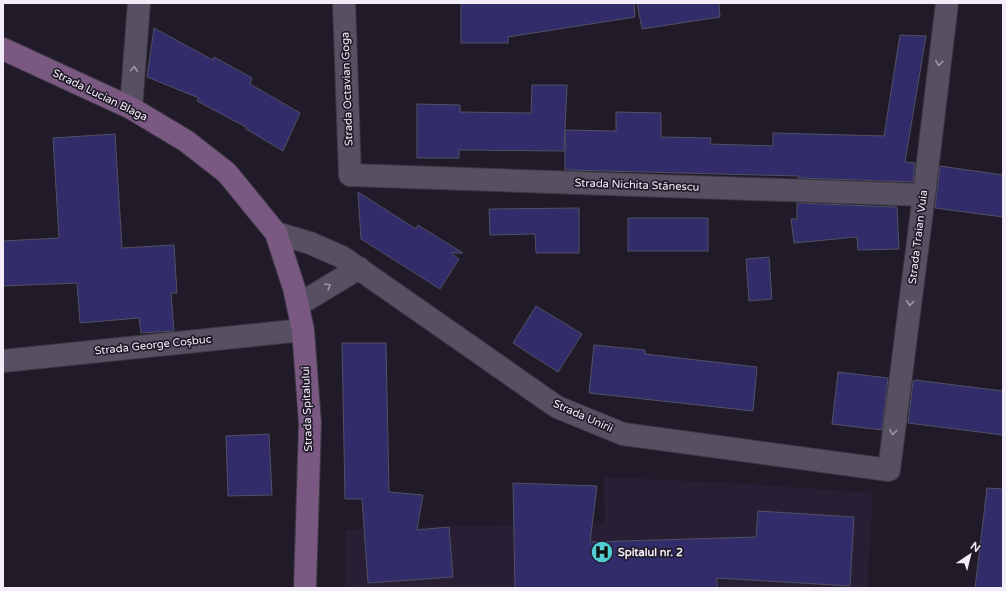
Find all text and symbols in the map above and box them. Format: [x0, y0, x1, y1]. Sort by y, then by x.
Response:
street label: Strada Octavian Goga [339, 32, 355, 146]
one-way arrow [935, 60, 944, 66]
street label: Strada Lucian Blaga [50, 66, 150, 124]
one-way arrow [129, 66, 138, 72]
street label: Strada Nichita Stănescu [574, 176, 700, 194]
street label: Strada Traian Vuia [906, 189, 930, 285]
one-way arrow [324, 283, 331, 290]
one-way arrow [906, 300, 915, 306]
street label: Strada George Coșbuc [94, 332, 212, 358]
street label: Strada Spitalului [299, 366, 315, 452]
street label: Strada Unirii [551, 397, 615, 435]
one-way arrow [889, 429, 898, 435]
north arrow [950, 535, 990, 575]
hospital icon: Spitalul nr. 2 [589, 539, 615, 565]
text: N [968, 539, 983, 555]
place label: Spitalul nr. 2 [618, 546, 683, 560]

